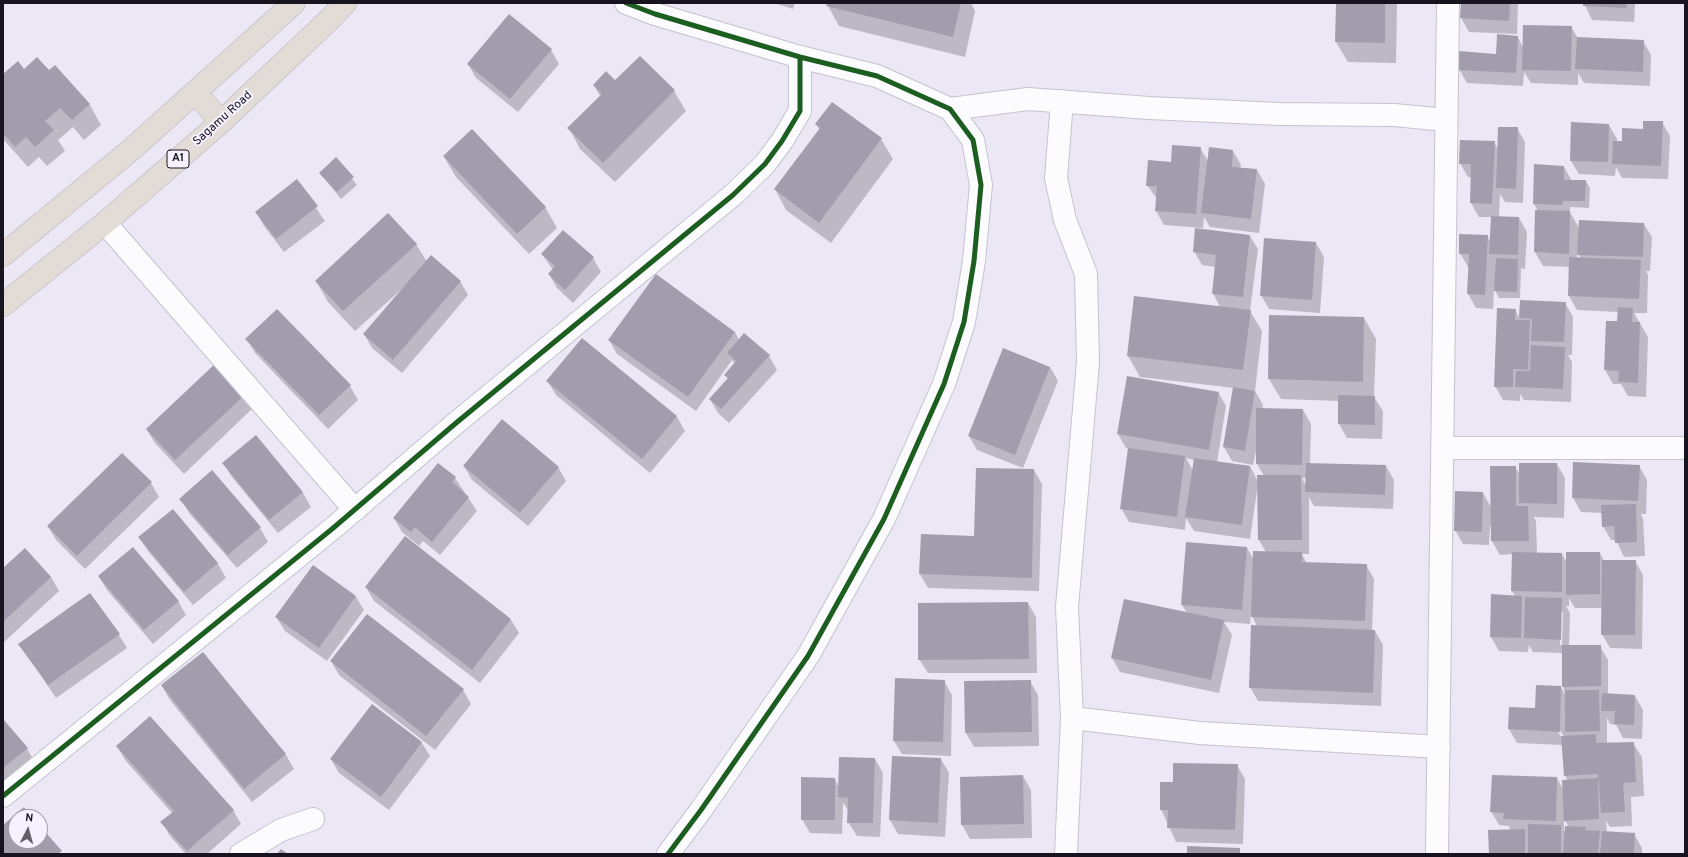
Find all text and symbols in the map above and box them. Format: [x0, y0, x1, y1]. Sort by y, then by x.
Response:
street label: Sagamu Road [190, 89, 256, 149]
road number: A1 [167, 150, 189, 168]
north arrow [8, 809, 48, 849]
text: N [24, 811, 34, 825]

